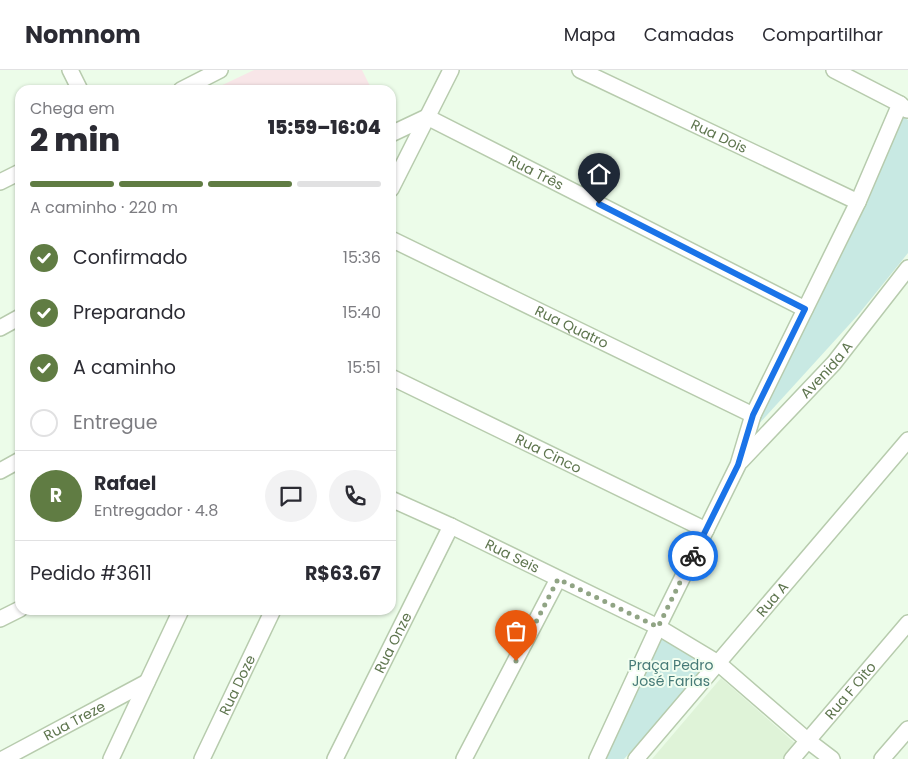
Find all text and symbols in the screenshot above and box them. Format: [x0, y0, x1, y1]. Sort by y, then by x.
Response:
text: Nomnom [25, 18, 141, 51]
text: Mapa [564, 22, 616, 47]
text: Camadas [644, 22, 734, 47]
text: Compartilhar [762, 22, 883, 47]
text: Chega em [30, 97, 115, 120]
text: 15:59–16:04 [268, 114, 381, 141]
street label: Rua Dois [688, 114, 751, 158]
text: 2 min [30, 117, 120, 162]
street label: Rua Três [505, 150, 567, 195]
pin [578, 153, 620, 204]
icon: home [585, 160, 613, 188]
text: A caminho · 220 m [30, 196, 178, 219]
icon: check [30, 244, 58, 272]
text: Confirmado [73, 244, 187, 271]
text: 15:36 [343, 246, 381, 269]
icon: check [30, 299, 58, 327]
text: Preparando [73, 299, 186, 326]
text: 15:40 [342, 301, 381, 324]
street label: Rua Quatro [532, 301, 612, 353]
street label: Avenida A [796, 337, 857, 403]
icon: check [30, 354, 58, 382]
text: A caminho [73, 354, 176, 381]
text: 15:51 [347, 356, 381, 379]
text: Entregue [73, 409, 157, 436]
street label: Rua Cinco [512, 429, 585, 478]
text: Rafael [94, 470, 156, 497]
button: chat [265, 470, 317, 522]
button: phone [329, 470, 381, 522]
text: R [50, 482, 62, 509]
text: Entregador · 4.8 [94, 499, 218, 522]
courier [668, 531, 718, 581]
street label: Rua Seis [482, 534, 543, 578]
icon: bike [679, 542, 707, 570]
text: Pedido #3611 [30, 560, 152, 587]
text: R$63.67 [305, 560, 381, 587]
street label: Rua A [752, 577, 793, 621]
street label: Rua Onze [369, 608, 417, 677]
pin [495, 610, 537, 661]
icon: bag [502, 617, 530, 645]
street label: Rua Doze [214, 651, 260, 718]
park label: Praça Pedro José Farias [629, 655, 713, 691]
street label: Rua F Oito [820, 657, 881, 724]
street label: Rua Treze [40, 696, 109, 745]

